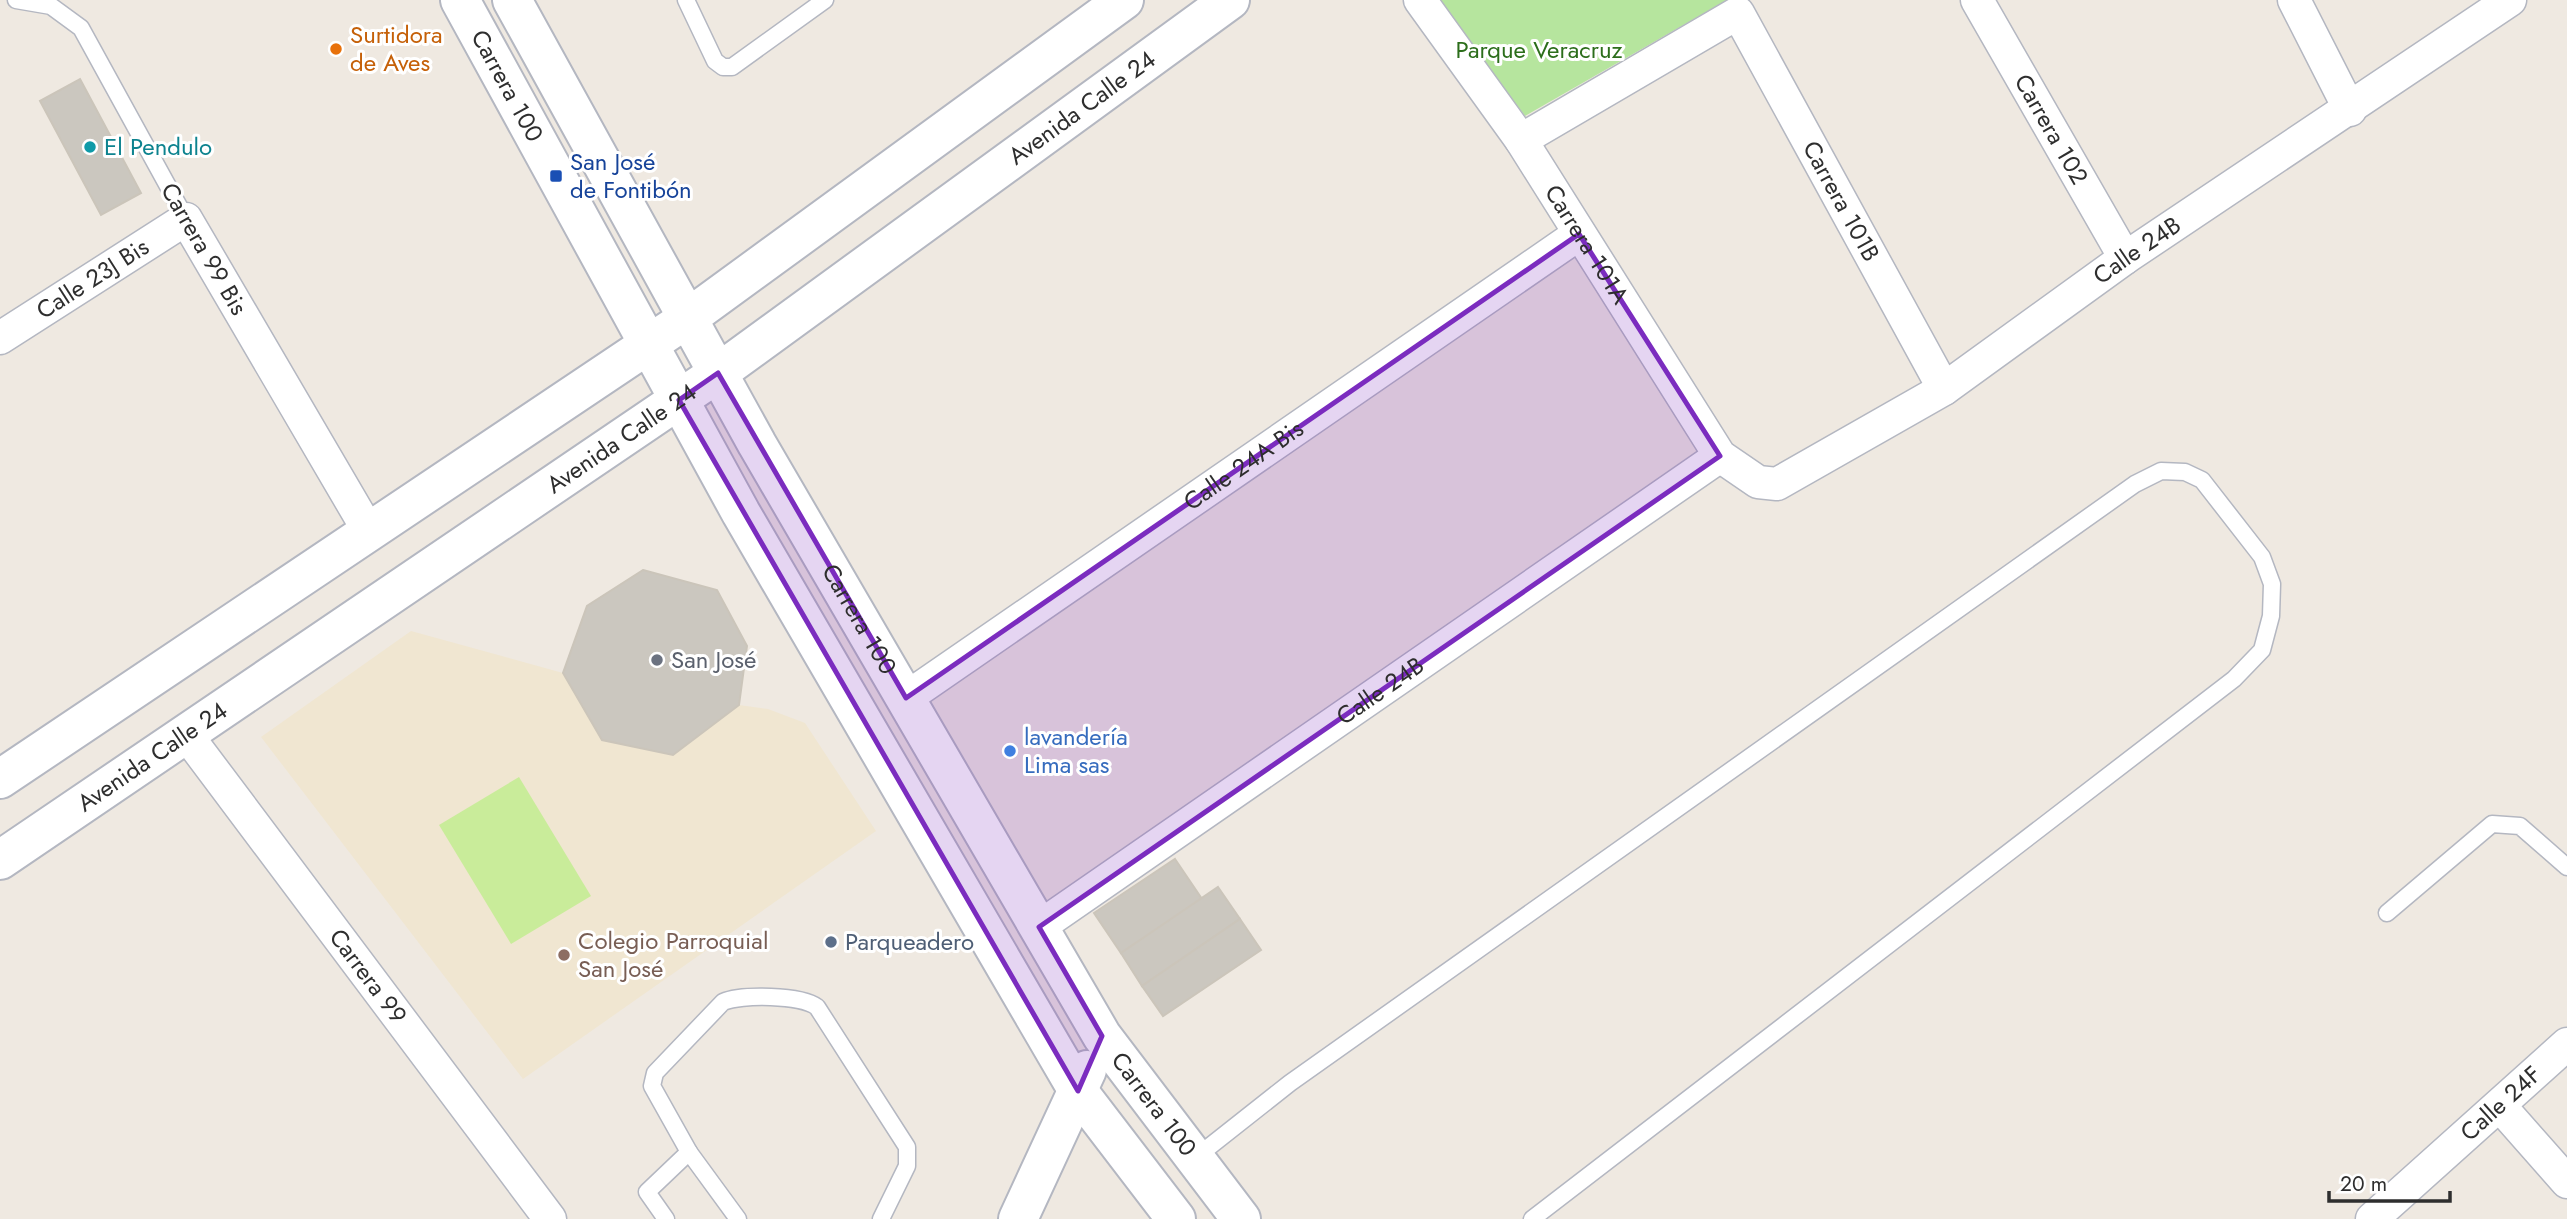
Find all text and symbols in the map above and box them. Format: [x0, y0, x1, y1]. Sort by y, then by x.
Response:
place label: Surtidora de Aves [350, 17, 443, 80]
street label: Carrera 100 [463, 23, 552, 148]
park label: Parque Veracruz [1455, 32, 1623, 67]
marker: Surtidora de Aves [328, 41, 344, 57]
street label: Avenida Calle 24 [1001, 42, 1163, 173]
street label: Carrera 102 [2006, 67, 2097, 191]
place label: El Pendulo [104, 129, 212, 164]
street label: Carrera 101B [1794, 134, 1889, 268]
marker: El Pendulo [82, 139, 98, 155]
place label: San José de Fontibón [570, 144, 692, 207]
marker: San José de Fontibón [548, 168, 564, 184]
street label: Carrera 99 Bis [152, 176, 256, 321]
street label: Carrera 101A [1536, 178, 1638, 311]
street label: Calle 24B [2086, 207, 2188, 293]
street label: Calle 23J Bis [29, 229, 156, 327]
street label: Avenida Calle 24 [539, 374, 703, 502]
street label: Calle 24A Bis [1176, 411, 1310, 519]
street label: Carrera 100 [813, 557, 906, 681]
place label: San José [671, 642, 756, 677]
street label: Calle 24B [1329, 648, 1431, 733]
marker: San José [649, 652, 665, 668]
street label: Avenida Calle 24 [70, 693, 234, 820]
place label: lavandería Lima sas [1024, 719, 1128, 782]
marker: lavandería Lima sas [1002, 743, 1018, 759]
street label: Carrera 99 [321, 921, 416, 1031]
place label: Colegio Parroquial San José [578, 923, 768, 986]
place label: Parqueadero [845, 924, 974, 959]
marker: Parqueadero [823, 934, 839, 950]
marker: Colegio Parroquial San José [556, 947, 572, 963]
street label: Carrera 100 [1103, 1044, 1205, 1164]
street label: Calle 24F [2452, 1057, 2549, 1149]
scale bar [2329, 1160, 2450, 1204]
text: 20 m [2340, 1169, 2387, 1199]

